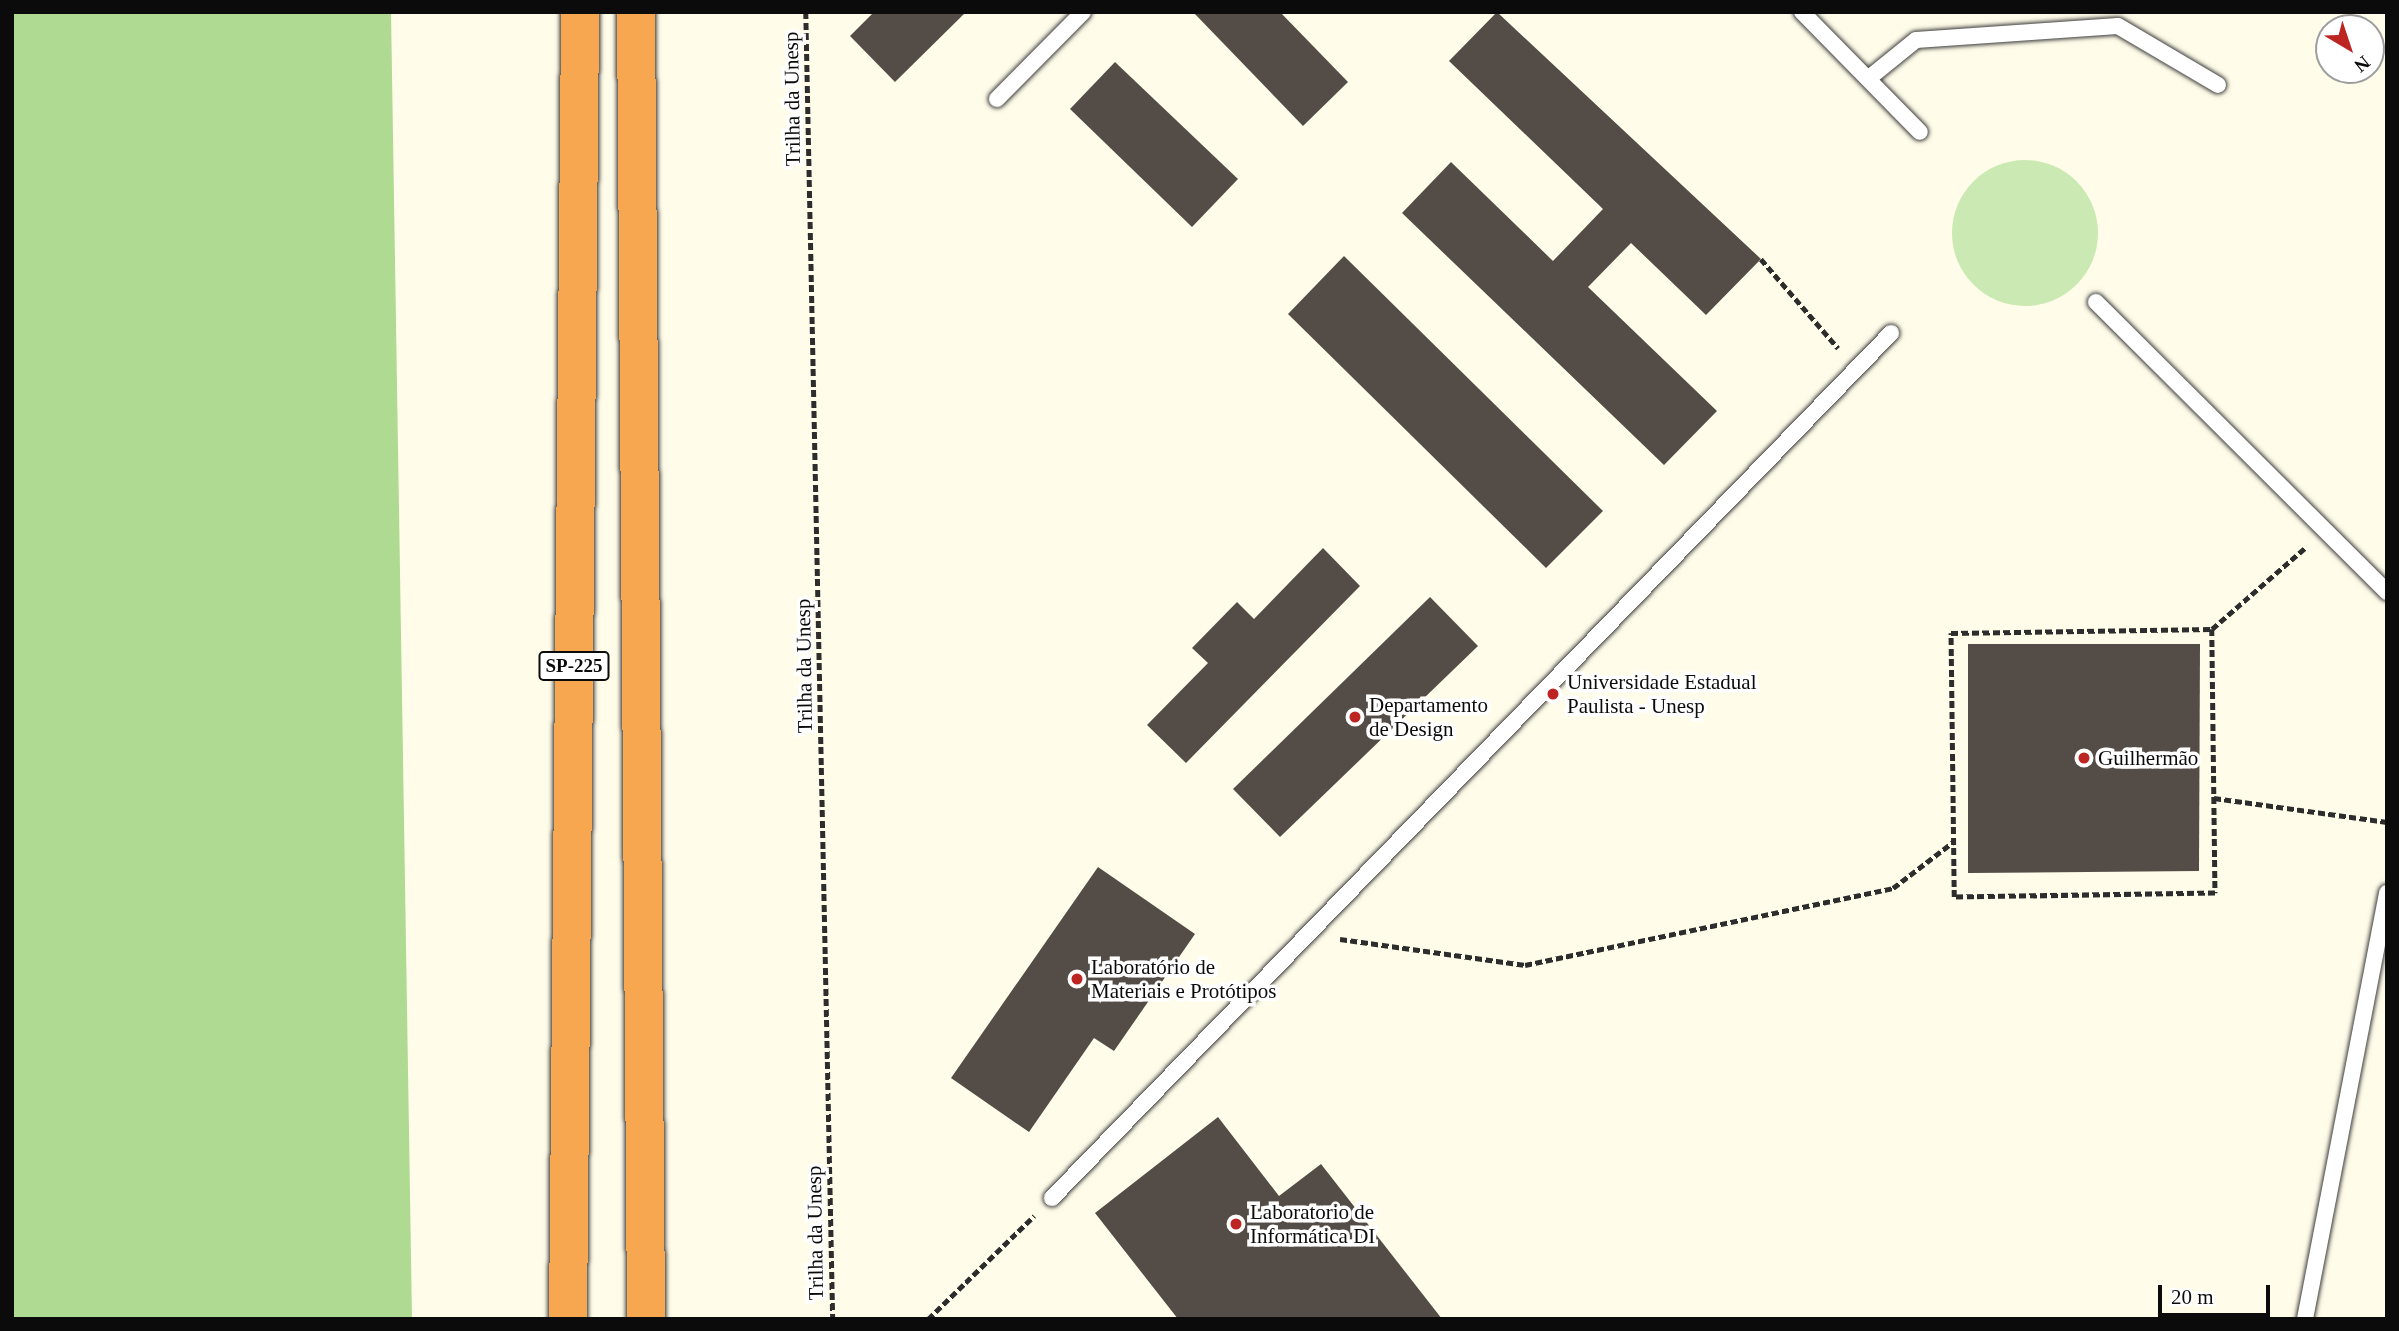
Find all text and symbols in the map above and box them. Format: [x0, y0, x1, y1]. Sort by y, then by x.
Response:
north arrow [2315, 14, 2385, 84]
street label: Trilha da Unesp [778, 32, 806, 166]
text: N [2350, 52, 2374, 77]
street label: Trilha da Unesp [790, 599, 818, 733]
road number: SP-225 [537, 650, 611, 681]
place label: Universidade Estadual Paulista - Unesp [1567, 669, 1757, 719]
marker: Universidade Estadual Paulista - Unesp [1545, 686, 1561, 702]
place label: Departamento de Design [1369, 692, 1488, 742]
marker: Departamento de Design [1347, 709, 1363, 725]
place label: Guilhermão [2098, 745, 2198, 771]
marker: Guilhermão [2076, 750, 2092, 766]
place label: Laboratório de Materiais e Protótipos [1091, 954, 1276, 1004]
marker: Laboratório de Materiais e Protótipos [1069, 971, 1085, 987]
street label: Trilha da Unesp [801, 1166, 829, 1300]
place label: Laboratorio de Informática DI [1250, 1199, 1375, 1249]
marker: Laboratorio de Informática DI [1228, 1216, 1244, 1232]
scale bar [2161, 1272, 2273, 1316]
text: 20 m [2171, 1285, 2214, 1309]

